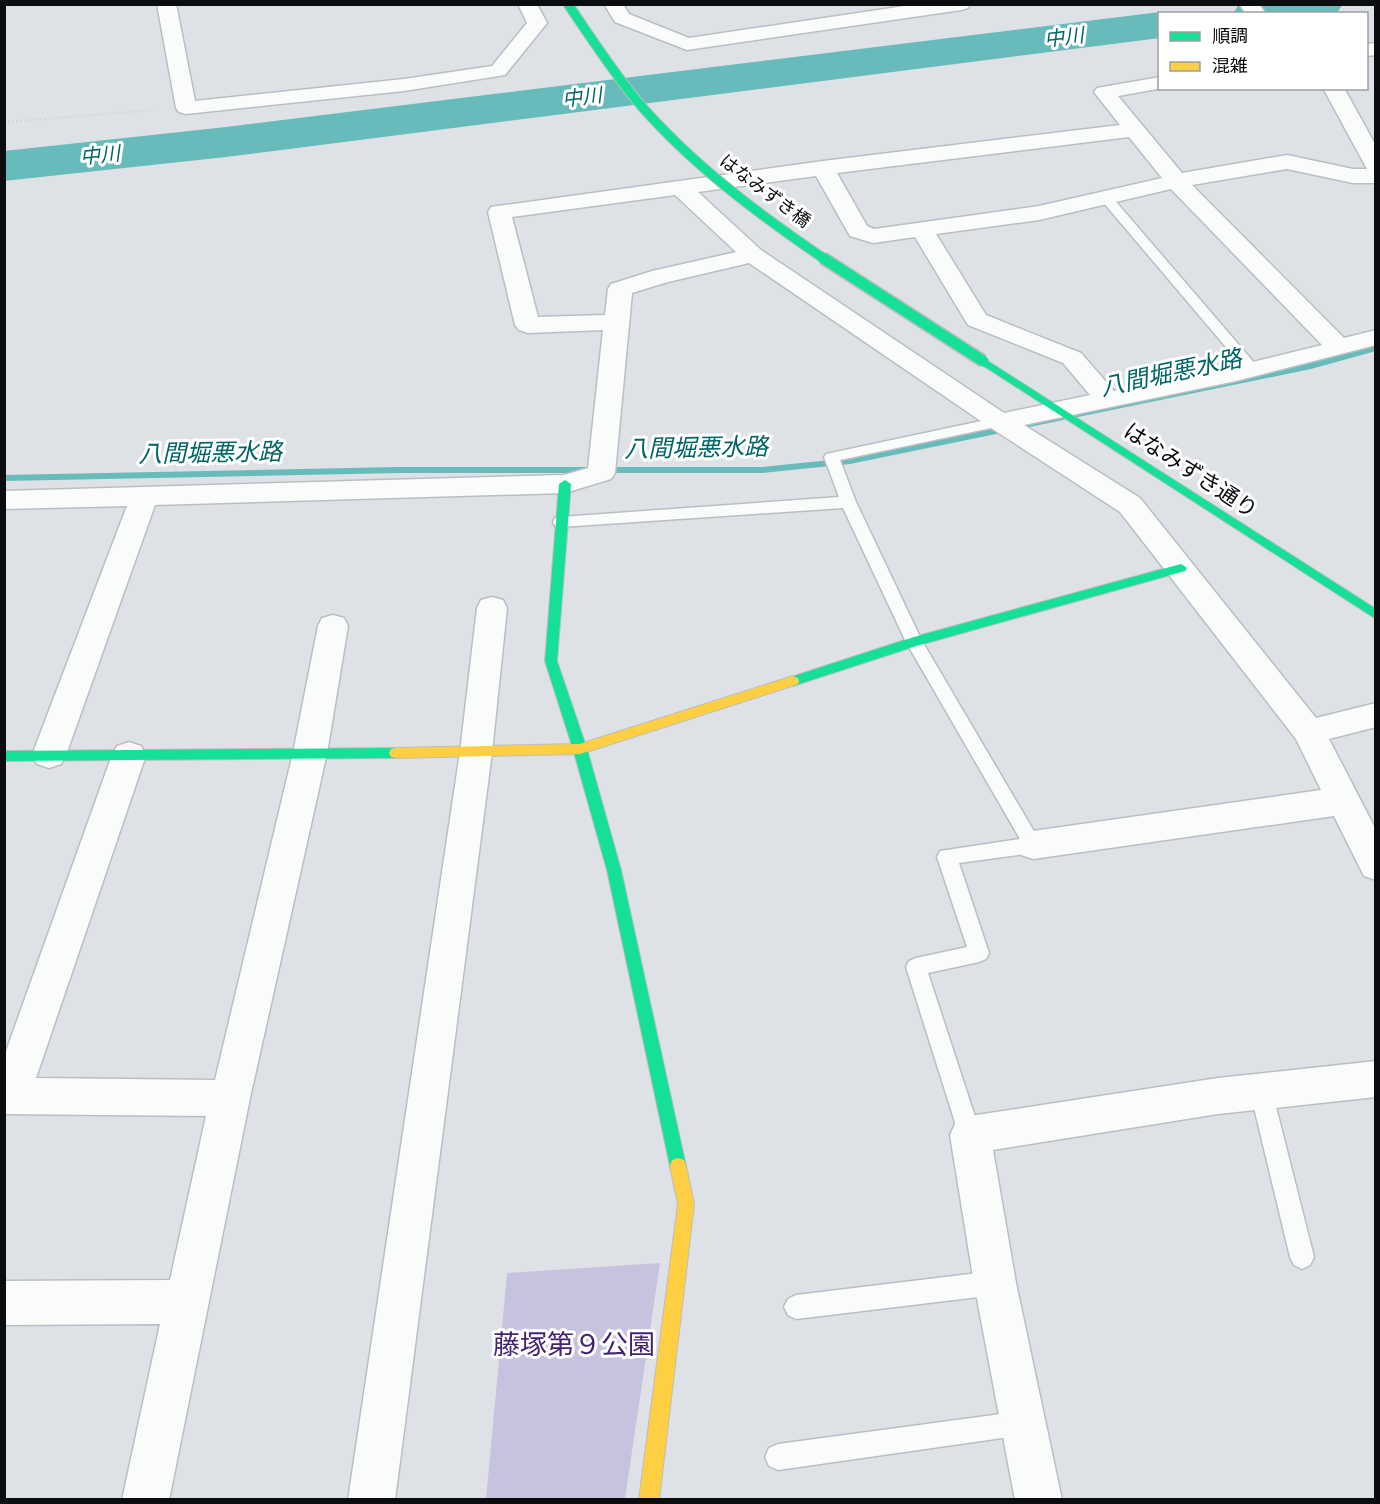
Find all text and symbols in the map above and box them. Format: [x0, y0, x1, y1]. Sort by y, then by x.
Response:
legend [1158, 12, 1368, 90]
water label: 中川 [1043, 21, 1087, 50]
text: 順調 [1212, 24, 1248, 46]
text: 混雑 [1212, 54, 1248, 76]
water label: 中川 [561, 81, 605, 110]
water label: 中川 [79, 140, 123, 168]
street label: はなみずき橋 [716, 149, 815, 231]
water label: 八間堀悪水路 [1097, 342, 1246, 401]
street label: はなみずき通り [1120, 416, 1263, 522]
water label: 八間堀悪水路 [624, 431, 770, 462]
water label: 八間堀悪水路 [138, 436, 284, 467]
park label: 藤塚第９公園 [493, 1327, 655, 1359]

